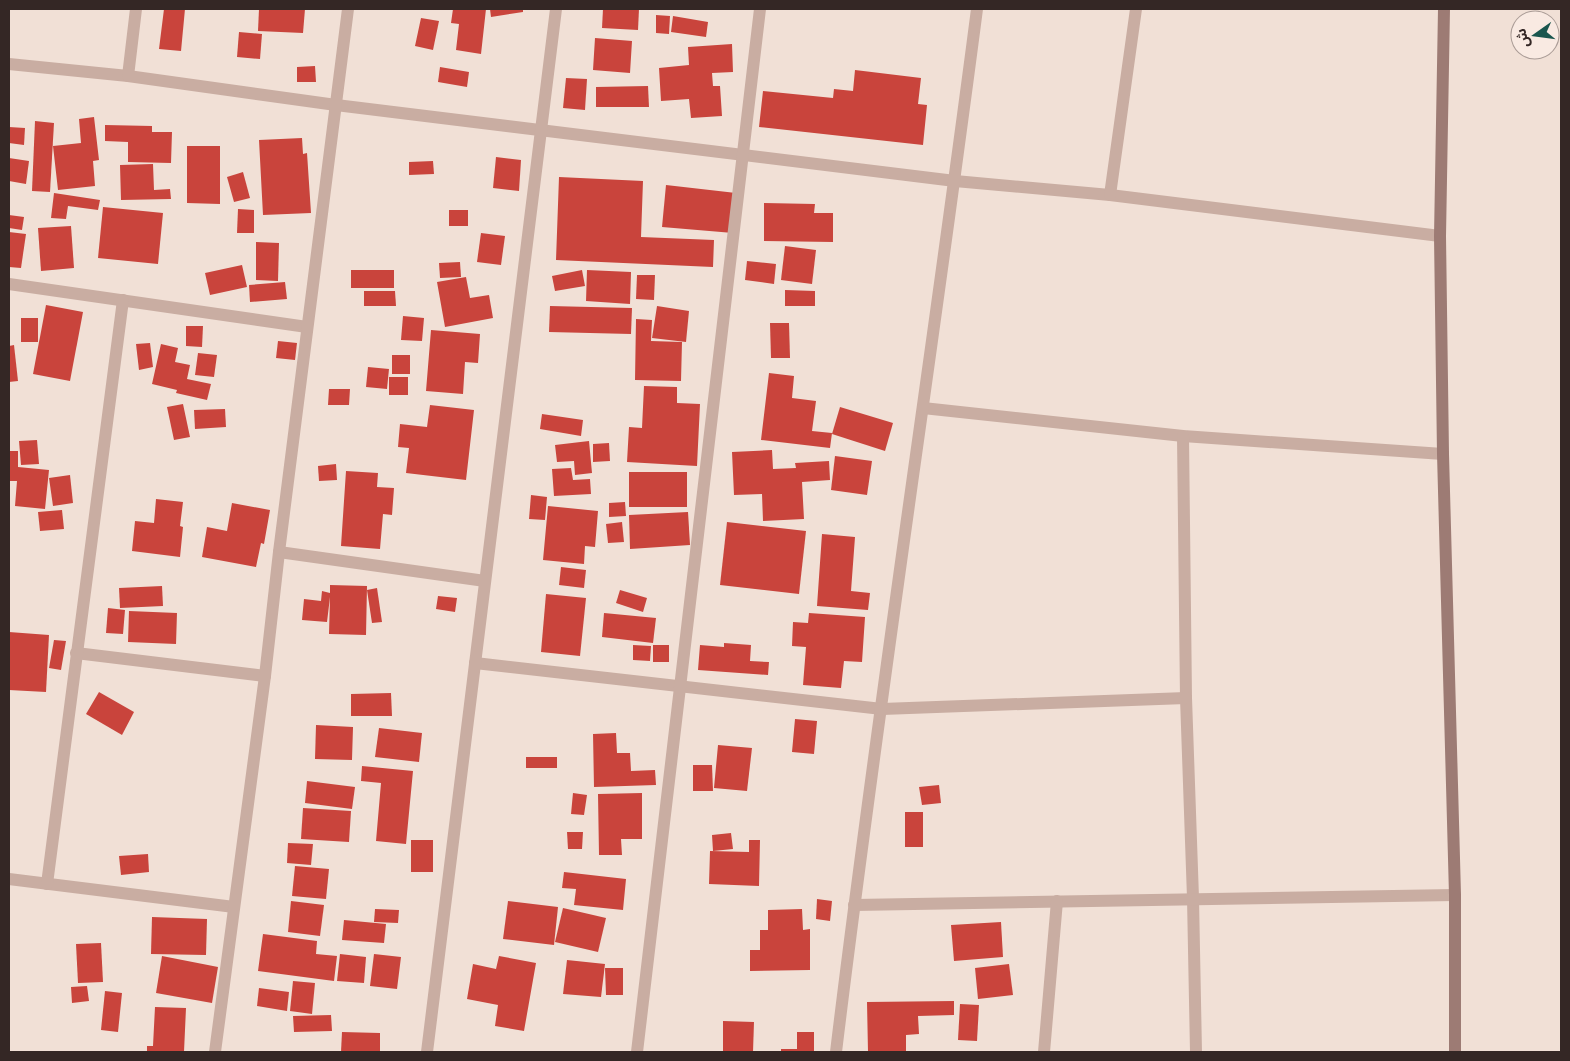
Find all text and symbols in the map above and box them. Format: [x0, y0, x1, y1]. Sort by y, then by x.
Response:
north arrow [1510, 10, 1560, 60]
text: ش [1511, 27, 1533, 50]

